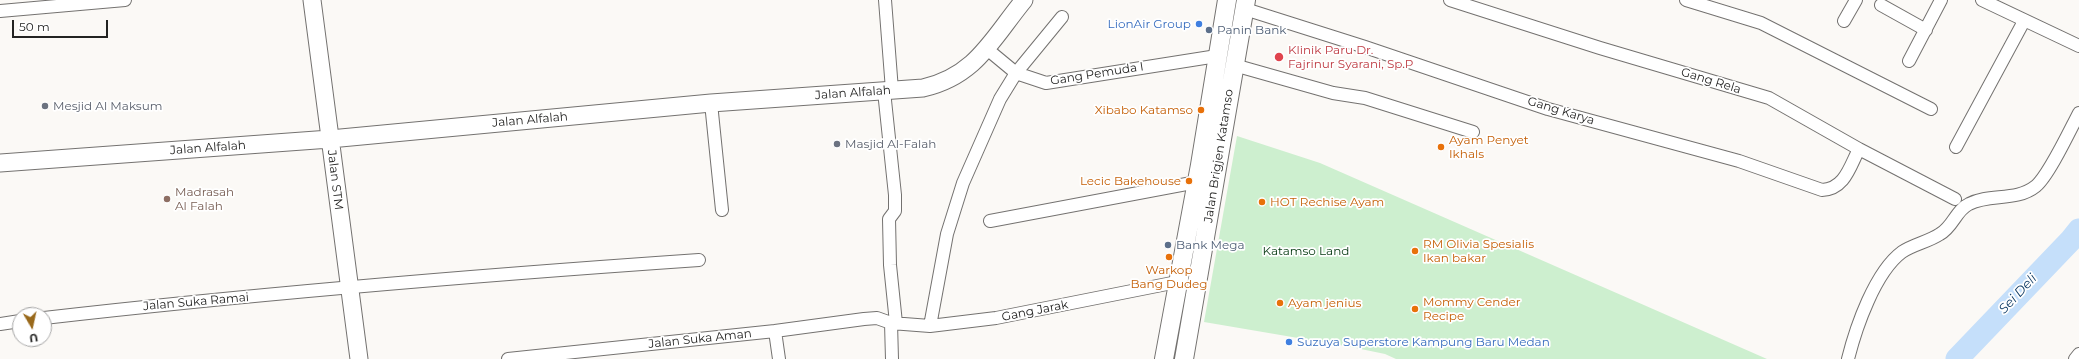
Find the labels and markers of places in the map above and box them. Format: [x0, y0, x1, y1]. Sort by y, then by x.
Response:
place label: LionAir Group [1108, 17, 1191, 31]
marker: LionAir Group [1194, 19, 1204, 29]
place label: Panin Bank [1217, 23, 1287, 37]
marker: Panin Bank [1204, 25, 1214, 35]
place label: Klinik Paru Dr. Fajrinur Syarani, Sp.P [1288, 43, 1413, 71]
marker: Klinik Paru Dr. Fajrinur Syarani, Sp.P [1273, 51, 1285, 63]
place label: Mesjid Al Maksum [53, 99, 163, 113]
marker: Mesjid Al Maksum [40, 101, 50, 111]
place label: Xibabo Katamso [1095, 103, 1193, 117]
marker: Xibabo Katamso [1196, 105, 1206, 115]
place label: Ayam Penyet Ikhals [1449, 133, 1529, 161]
place label: Masjid Al-Falah [845, 137, 936, 151]
marker: Masjid Al-Falah [832, 139, 842, 149]
marker: Ayam Penyet Ikhals [1436, 142, 1446, 152]
place label: Lecic Bakehouse [1080, 174, 1181, 188]
marker: Lecic Bakehouse [1184, 176, 1194, 186]
place label: Madrasah Al Falah [175, 185, 234, 213]
marker: Madrasah Al Falah [162, 194, 172, 204]
place label: HOT Rechise Ayam [1270, 195, 1384, 209]
marker: HOT Rechise Ayam [1257, 197, 1267, 207]
place label: RM Olivia Spesialis Ikan bakar [1423, 237, 1534, 265]
place label: Bank Mega [1176, 238, 1245, 252]
marker: Bank Mega [1163, 240, 1173, 250]
marker: RM Olivia Spesialis Ikan bakar [1410, 246, 1420, 256]
marker: Warkop Bang Dudeg [1164, 252, 1174, 262]
place label: Warkop Bang Dudeg [1130, 263, 1208, 291]
place label: Mommy Cender Recipe [1423, 295, 1521, 323]
place label: Ayam jenius [1288, 296, 1361, 310]
marker: Ayam jenius [1275, 298, 1285, 308]
marker: Mommy Cender Recipe [1410, 304, 1420, 314]
place label: Suzuya Superstore Kampung Baru Medan [1297, 335, 1550, 349]
marker: Suzuya Superstore Kampung Baru Medan [1284, 337, 1294, 347]

